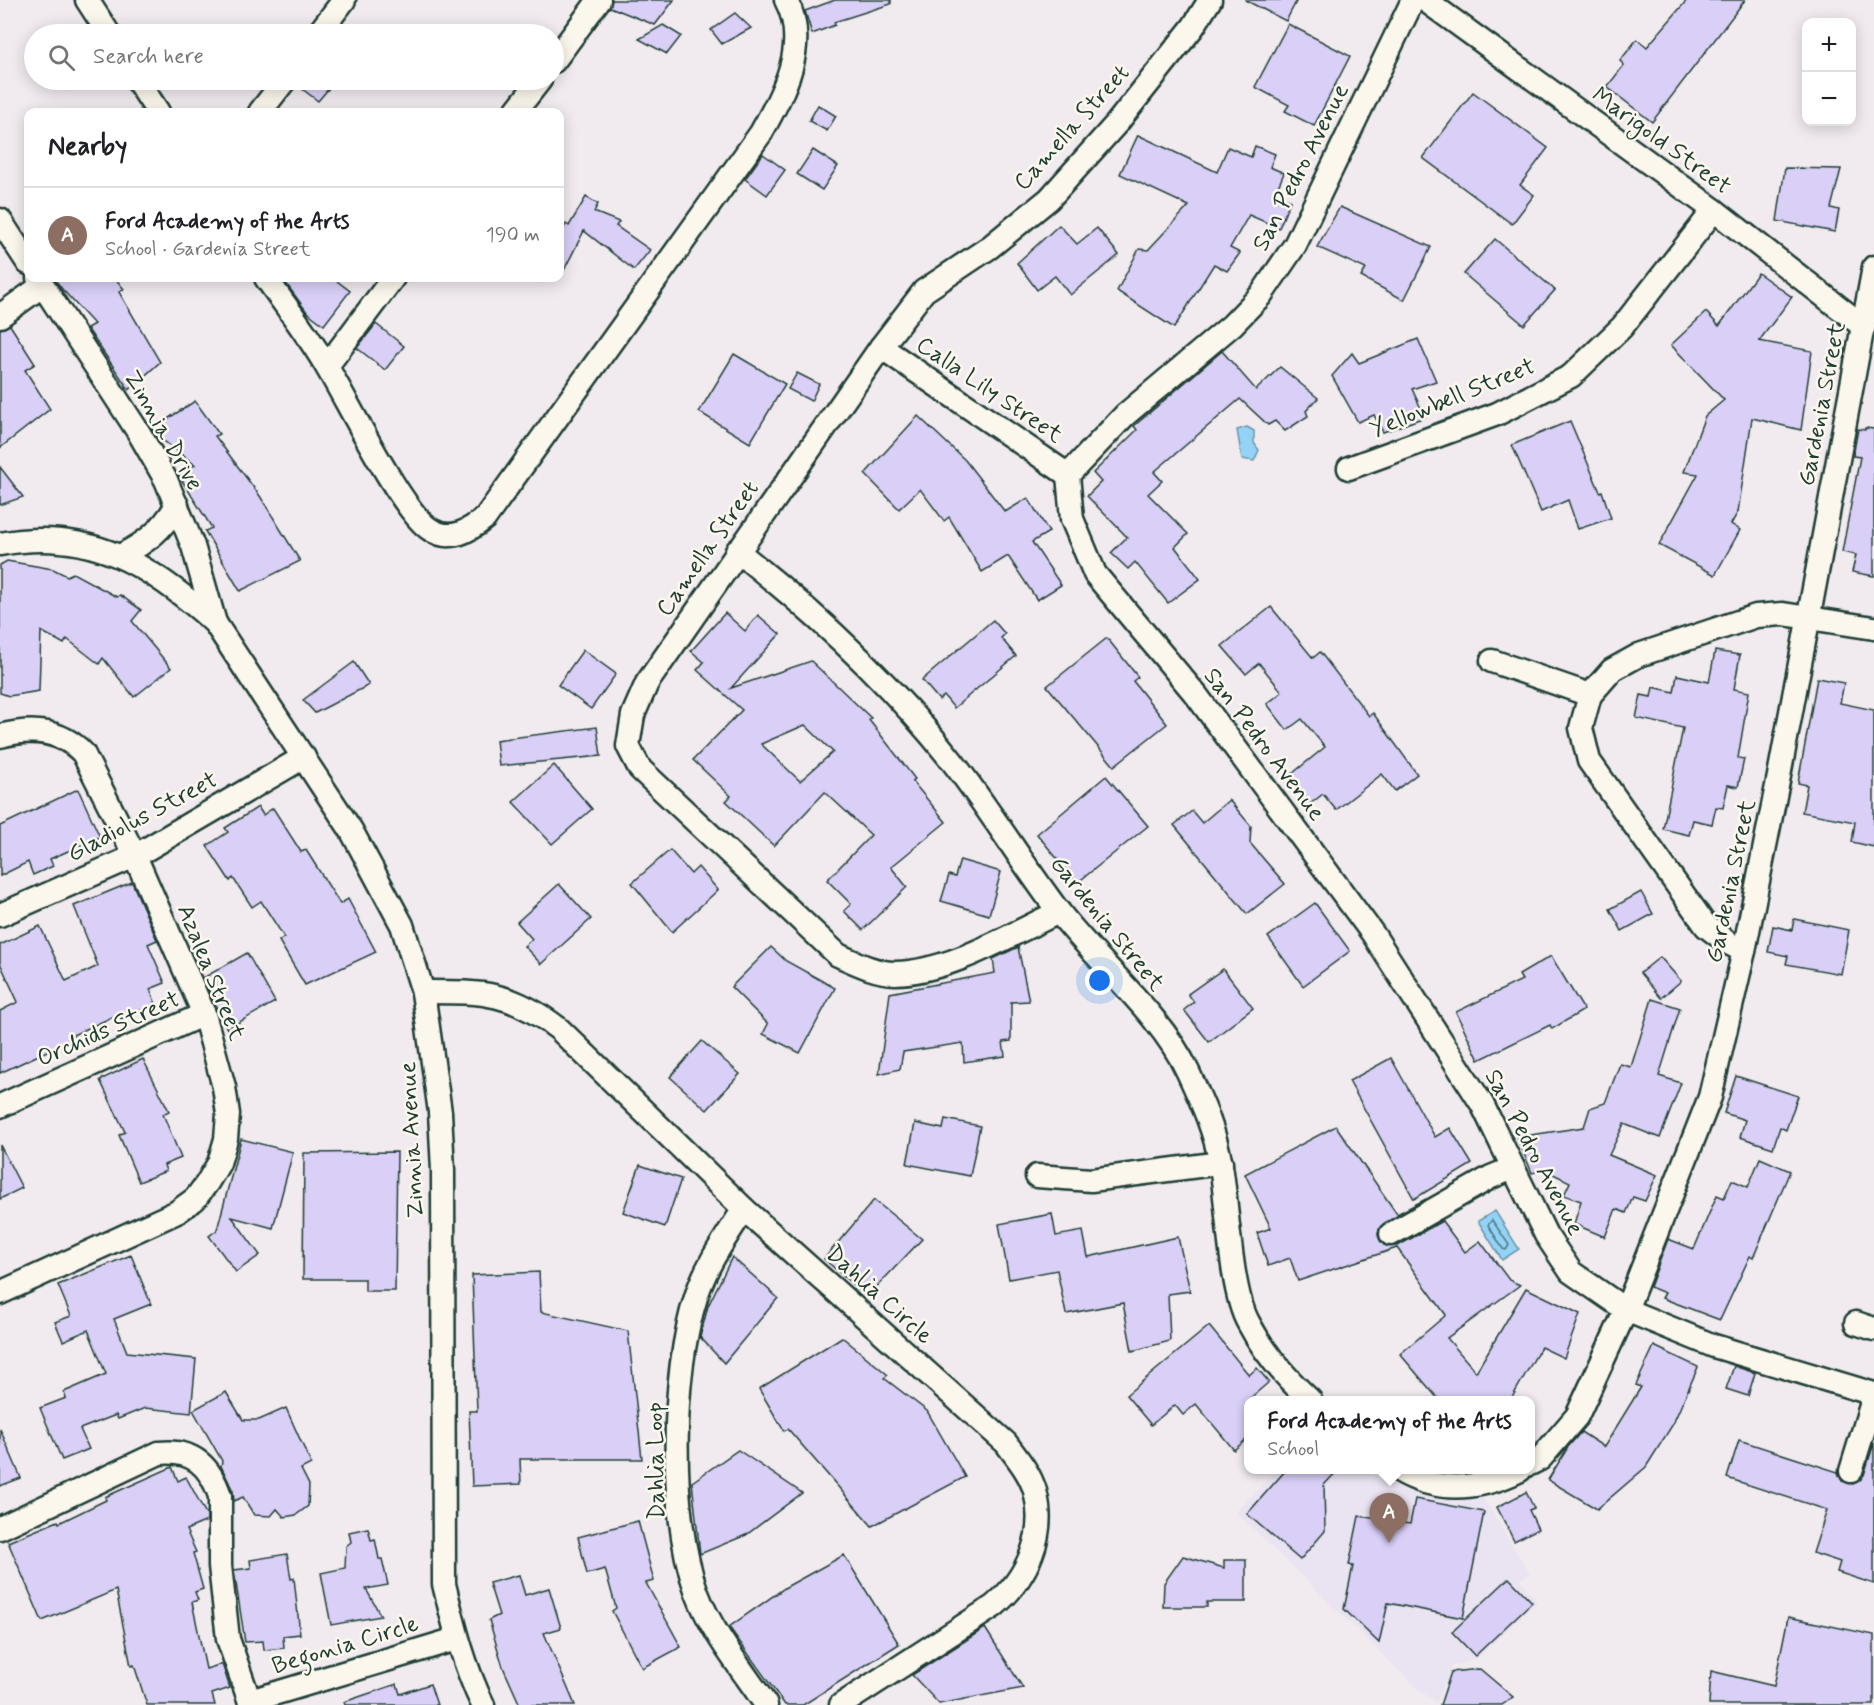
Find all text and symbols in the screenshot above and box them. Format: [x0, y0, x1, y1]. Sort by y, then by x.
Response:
map controls [1802, 18, 1856, 126]
button: + [1802, 18, 1856, 72]
search box [24, 24, 564, 90]
icon: search [45, 41, 78, 74]
text: Search here [93, 43, 204, 71]
street label: Camella Street [1007, 58, 1137, 198]
button: − [1802, 72, 1856, 126]
street label: San Pedro Avenue [1246, 79, 1357, 257]
street label: Marigold Street [1584, 80, 1737, 204]
text: Nearby [48, 130, 127, 164]
text: Ford Academy of the Arts [105, 208, 349, 236]
text: A [61, 222, 74, 249]
text: 190 m [486, 222, 540, 249]
text: School · Gardenia Street [105, 236, 311, 263]
street label: Gardenia Street [1791, 320, 1854, 489]
street label: Calla Lily Street [910, 330, 1069, 451]
street label: Yellowbell Street [1365, 351, 1540, 446]
street label: Zinnia Drive [116, 365, 210, 497]
street label: Camella Street [650, 475, 767, 623]
street label: San Pedro Avenue [1196, 662, 1332, 828]
street label: Gladiolus Street [62, 765, 223, 870]
street label: Gardenia Street [1699, 797, 1764, 966]
street label: Gardenia Street [1043, 850, 1171, 998]
street label: Azalea Street [169, 900, 252, 1045]
your location [1085, 966, 1114, 995]
street label: Orchids Street [32, 984, 185, 1075]
street label: Zinnia Avenue [393, 1061, 432, 1219]
street label: San Pedro Avenue [1477, 1064, 1591, 1241]
street label: Dahlia Circle [819, 1239, 939, 1351]
popup [1244, 1396, 1535, 1474]
street label: Dahlia Loop [640, 1402, 673, 1520]
text: Ford Academy of the Arts [1267, 1408, 1512, 1436]
text: School [1267, 1436, 1319, 1463]
pin: A [1370, 1494, 1408, 1543]
street label: Begonia Circle [268, 1608, 423, 1685]

